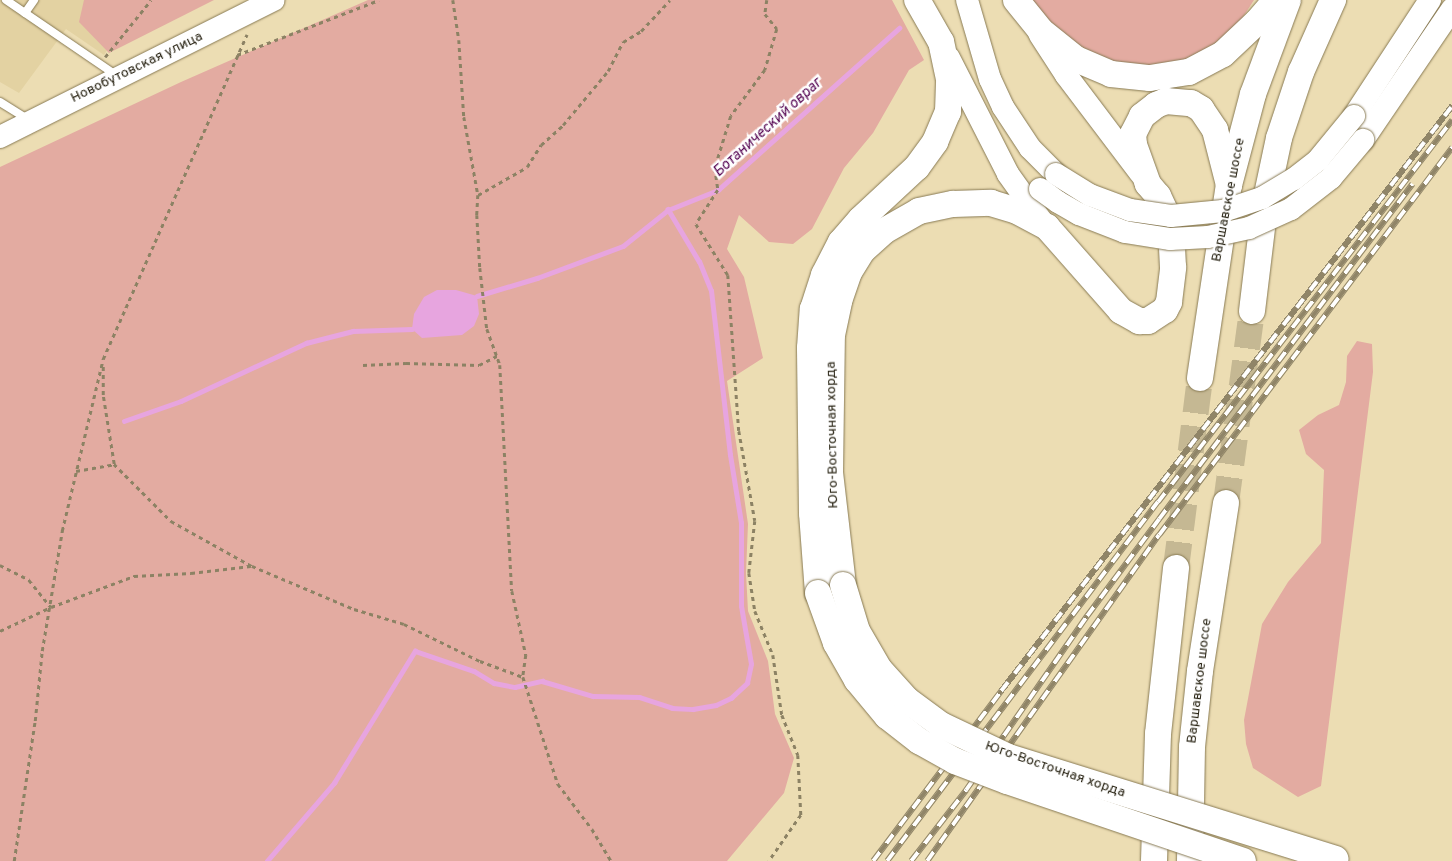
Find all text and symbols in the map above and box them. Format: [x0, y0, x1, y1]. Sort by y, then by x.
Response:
street label: Новобутовская улица [68, 29, 206, 107]
water label: Ботанический овраг [710, 75, 826, 181]
street label: Варшавское шоссе [1209, 136, 1249, 264]
street label: Юго-Восточная хорда [823, 361, 843, 509]
street label: Варшавское шоссе [1184, 617, 1216, 745]
street label: Юго-Восточная хорда [983, 738, 1127, 802]

